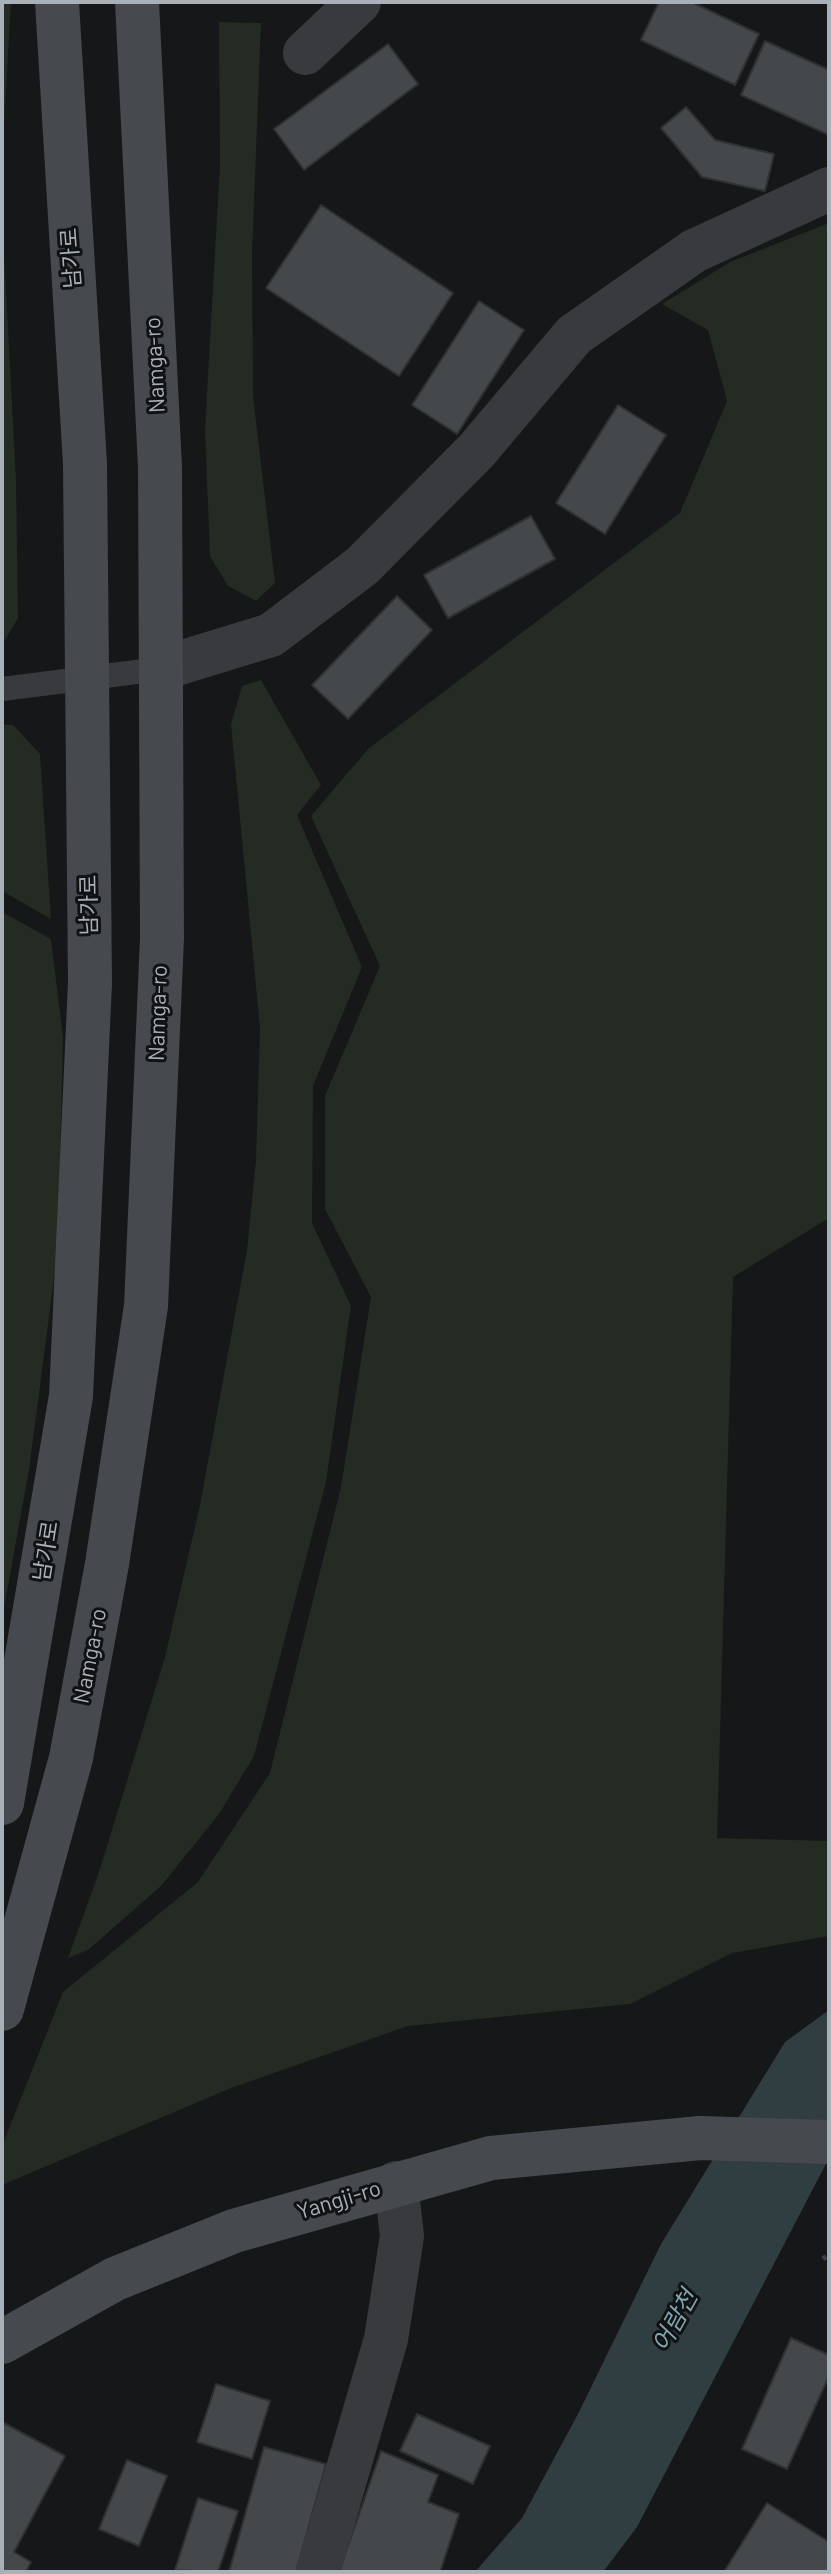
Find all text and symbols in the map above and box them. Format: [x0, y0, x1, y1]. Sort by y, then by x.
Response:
street label: 남가로 [56, 227, 86, 289]
street label: Namga-ro [139, 316, 171, 414]
street label: 남가로 [75, 874, 103, 936]
street label: Namga-ro [143, 965, 173, 1061]
street label: 남가로 [28, 1519, 64, 1583]
street label: Namga-ro [68, 1606, 112, 1706]
street label: Yangji-ro [294, 2175, 384, 2225]
water label: 어람천 [646, 2285, 704, 2357]

